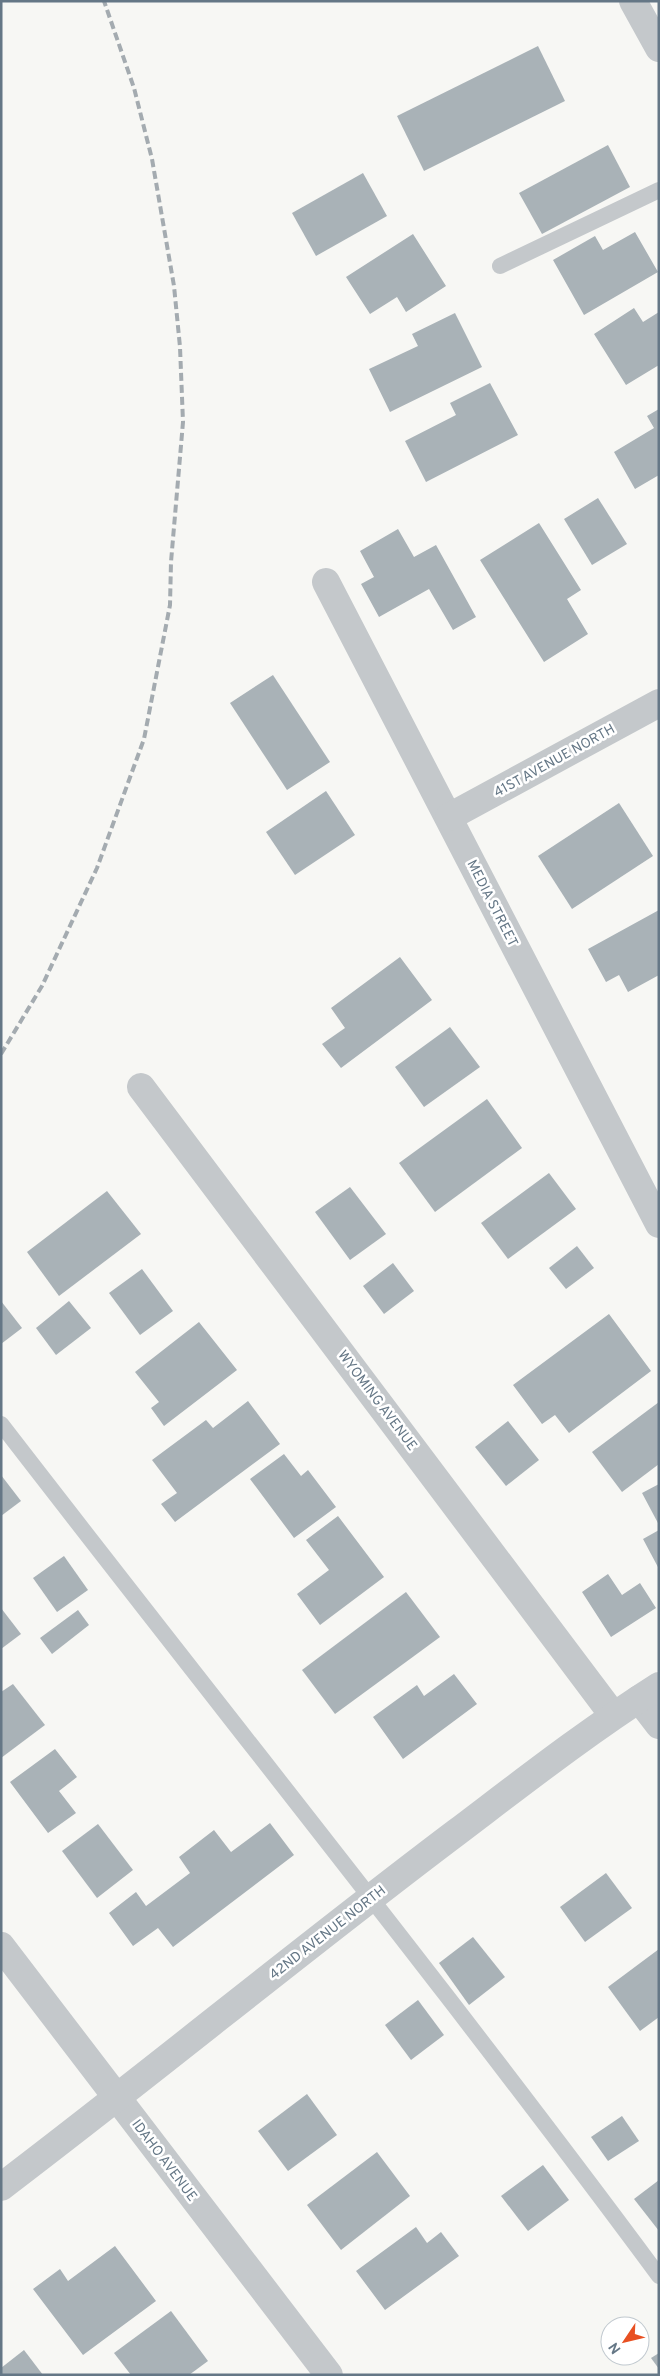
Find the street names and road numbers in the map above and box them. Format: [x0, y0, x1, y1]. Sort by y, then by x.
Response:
street label: 41ST AVENUE NORTH [491, 721, 618, 802]
street label: MEDIA STREET [462, 857, 521, 950]
street label: WYOMING AVENUE [333, 1347, 420, 1454]
street label: 42ND AVENUE NORTH [266, 1882, 389, 1984]
street label: IDAHO AVENUE [128, 2117, 200, 2205]

